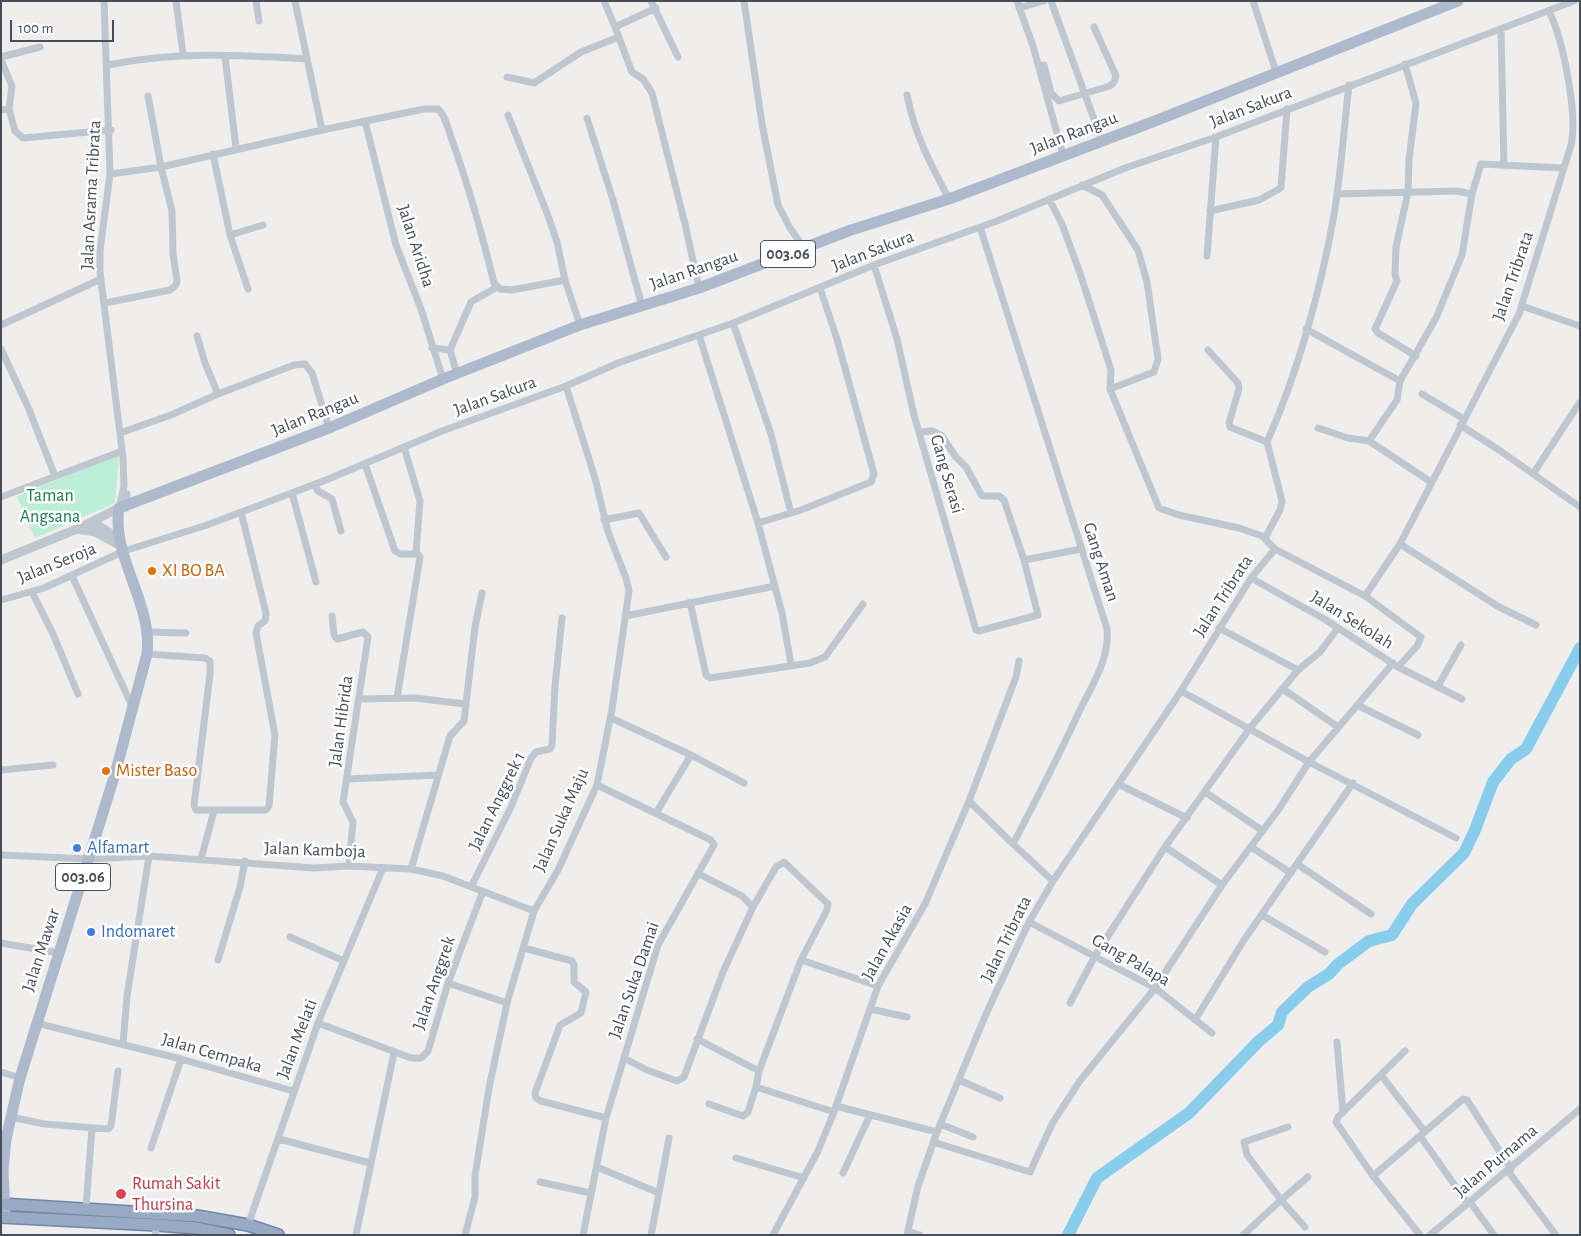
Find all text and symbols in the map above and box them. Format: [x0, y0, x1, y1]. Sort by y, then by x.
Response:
scale bar [12, 10, 116, 42]
text: 100 m [18, 21, 53, 36]
street label: Jalan Sakura [1207, 82, 1295, 132]
street label: Jalan Rangau [1027, 107, 1121, 159]
street label: Jalan Asrama Tribrata [76, 120, 106, 270]
street label: Jalan Aridha [392, 202, 440, 290]
street label: Jalan Sakura [829, 226, 917, 276]
street label: Jalan Tribrata [1488, 228, 1538, 324]
road number: 003.06 [760, 240, 816, 268]
street label: Jalan Rangau [647, 245, 741, 295]
street label: Jalan Sakura [451, 371, 539, 421]
street label: Jalan Rangau [269, 387, 361, 441]
street label: Gang Serasi [925, 432, 969, 516]
park label: Taman Angsana [20, 485, 80, 528]
street label: Gang Aman [1078, 520, 1124, 604]
street label: Jalan Seroja [15, 538, 99, 588]
street label: Jalan Tribrata [1189, 551, 1257, 641]
place label: XI BO BA [162, 560, 225, 582]
marker: XI BO BA [146, 565, 158, 577]
street label: Jalan Sekolah [1307, 586, 1397, 654]
street label: Jalan Hibrida [324, 674, 358, 768]
street label: Jalan Anggrek 1 [464, 748, 530, 854]
place label: Mister Baso [116, 760, 197, 782]
marker: Mister Baso [100, 765, 112, 777]
street label: Jalan Suka Maju [528, 765, 594, 875]
place label: Alfamart [87, 837, 149, 859]
street label: Jalan Kamboja [264, 837, 366, 863]
marker: Alfamart [71, 842, 83, 854]
road number: 003.06 [56, 864, 110, 890]
street label: Jalan Tribrata [976, 892, 1036, 986]
street label: Jalan Akasia [857, 900, 917, 984]
street label: Jalan Mawar [17, 906, 65, 994]
street label: Jalan Suka Damai [604, 919, 664, 1041]
place label: Indomaret [101, 921, 175, 943]
marker: Indomaret [85, 926, 97, 938]
street label: Gang Palapa [1088, 929, 1174, 991]
street label: Jalan Anggrek [408, 933, 460, 1033]
street label: Jalan Melati [272, 996, 322, 1082]
street label: Jalan Cempaka [159, 1028, 265, 1078]
street label: Jalan Purnama [1450, 1120, 1542, 1202]
place label: Rumah Sakit Thursina [132, 1173, 220, 1216]
marker: Rumah Sakit Thursina [114, 1187, 128, 1201]

